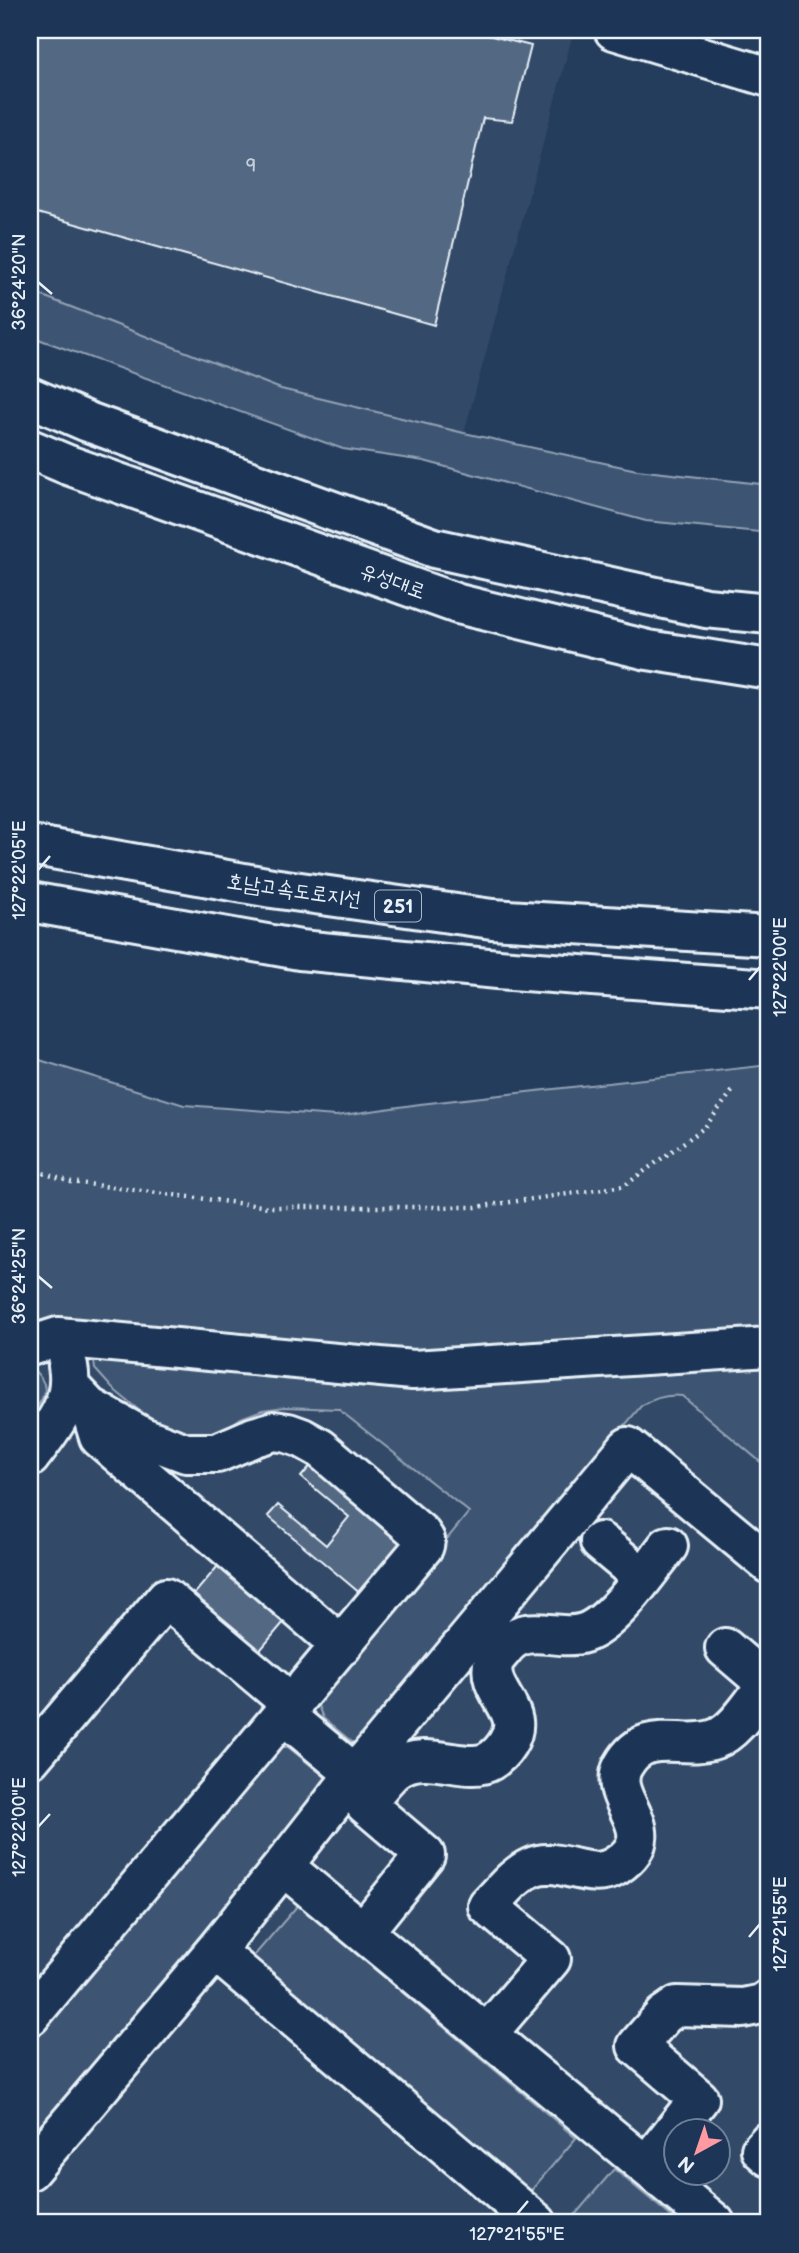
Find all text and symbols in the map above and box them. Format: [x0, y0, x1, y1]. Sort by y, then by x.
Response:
house number: 9 [246, 156, 256, 177]
text: 36°24'20"N [9, 234, 30, 330]
street label: 유성대로 [357, 558, 429, 605]
text: 127°22'05"E [9, 820, 30, 920]
street label: 호남고속도로지선 [225, 869, 363, 912]
road number: 251 [375, 890, 421, 922]
text: 127°22'00"E [770, 917, 791, 1017]
text: 36°24'25"N [9, 1228, 30, 1324]
text: 127°22'00"E [9, 1777, 30, 1877]
text: 127°21'55"E [770, 1876, 791, 1972]
north arrow [662, 2116, 732, 2186]
text: N [674, 2150, 700, 2177]
text: 127°21'55"E [469, 2224, 565, 2245]

